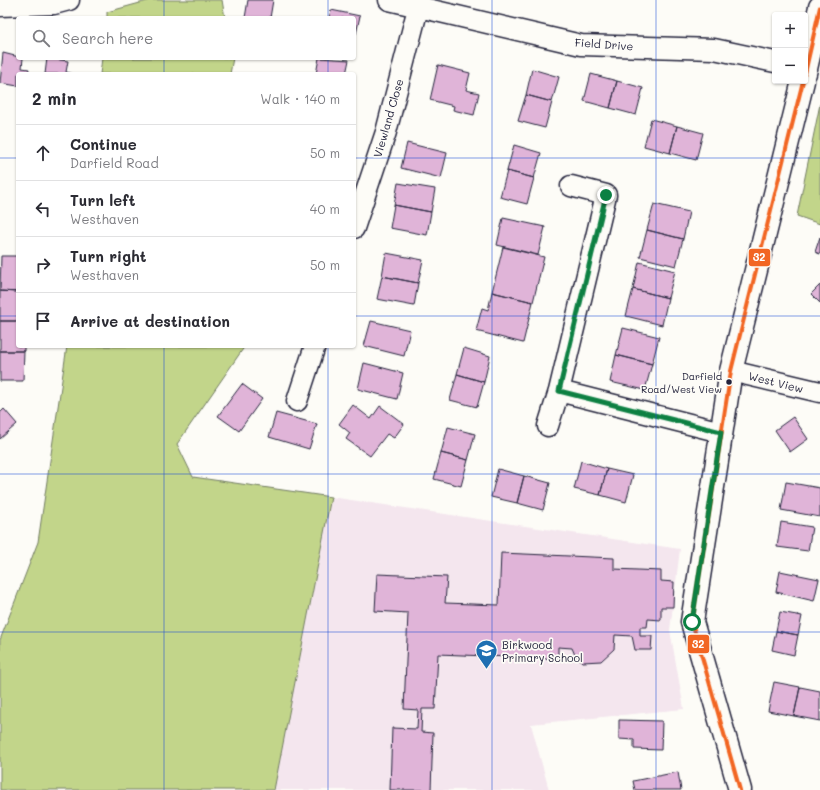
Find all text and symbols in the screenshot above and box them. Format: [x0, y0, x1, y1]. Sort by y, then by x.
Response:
map controls [772, 12, 808, 84]
button: + [772, 12, 808, 48]
search box [16, 16, 356, 60]
icon: search [30, 27, 52, 49]
text: Search here [62, 28, 153, 48]
street label: Field Drive [574, 34, 634, 54]
button: − [772, 48, 808, 84]
street label: Viewland Close [370, 77, 406, 159]
text: 2 min [32, 87, 77, 109]
text: Walk · 140 m [260, 90, 340, 107]
text: Continue [70, 134, 137, 154]
icon: ahead [32, 142, 54, 164]
text: 50 m [310, 144, 340, 161]
text: Darfield Road [70, 154, 159, 171]
route end [597, 186, 615, 204]
text: Turn left [70, 190, 135, 210]
icon: left [32, 198, 54, 220]
text: 40 m [310, 200, 340, 217]
text: Westhaven [70, 210, 139, 227]
text: Turn right [70, 246, 147, 266]
line badge: 32 [748, 248, 771, 267]
text: 32 [753, 249, 765, 264]
icon: right [32, 254, 54, 276]
text: 50 m [310, 256, 340, 273]
text: Westhaven [70, 266, 139, 283]
icon: arrive [32, 310, 54, 332]
text: Arrive at destination [70, 311, 230, 331]
street label: West View [747, 368, 805, 396]
place label: Darfield Road/West View [641, 369, 722, 396]
marker: Darfield Road/West View [724, 377, 734, 387]
route start [683, 613, 701, 631]
line badge: 32 [687, 634, 710, 654]
text: 32 [692, 636, 704, 651]
school or university icon: Birkwood Primary School [474, 637, 500, 670]
place label: Birkwood Primary School [502, 637, 583, 665]

